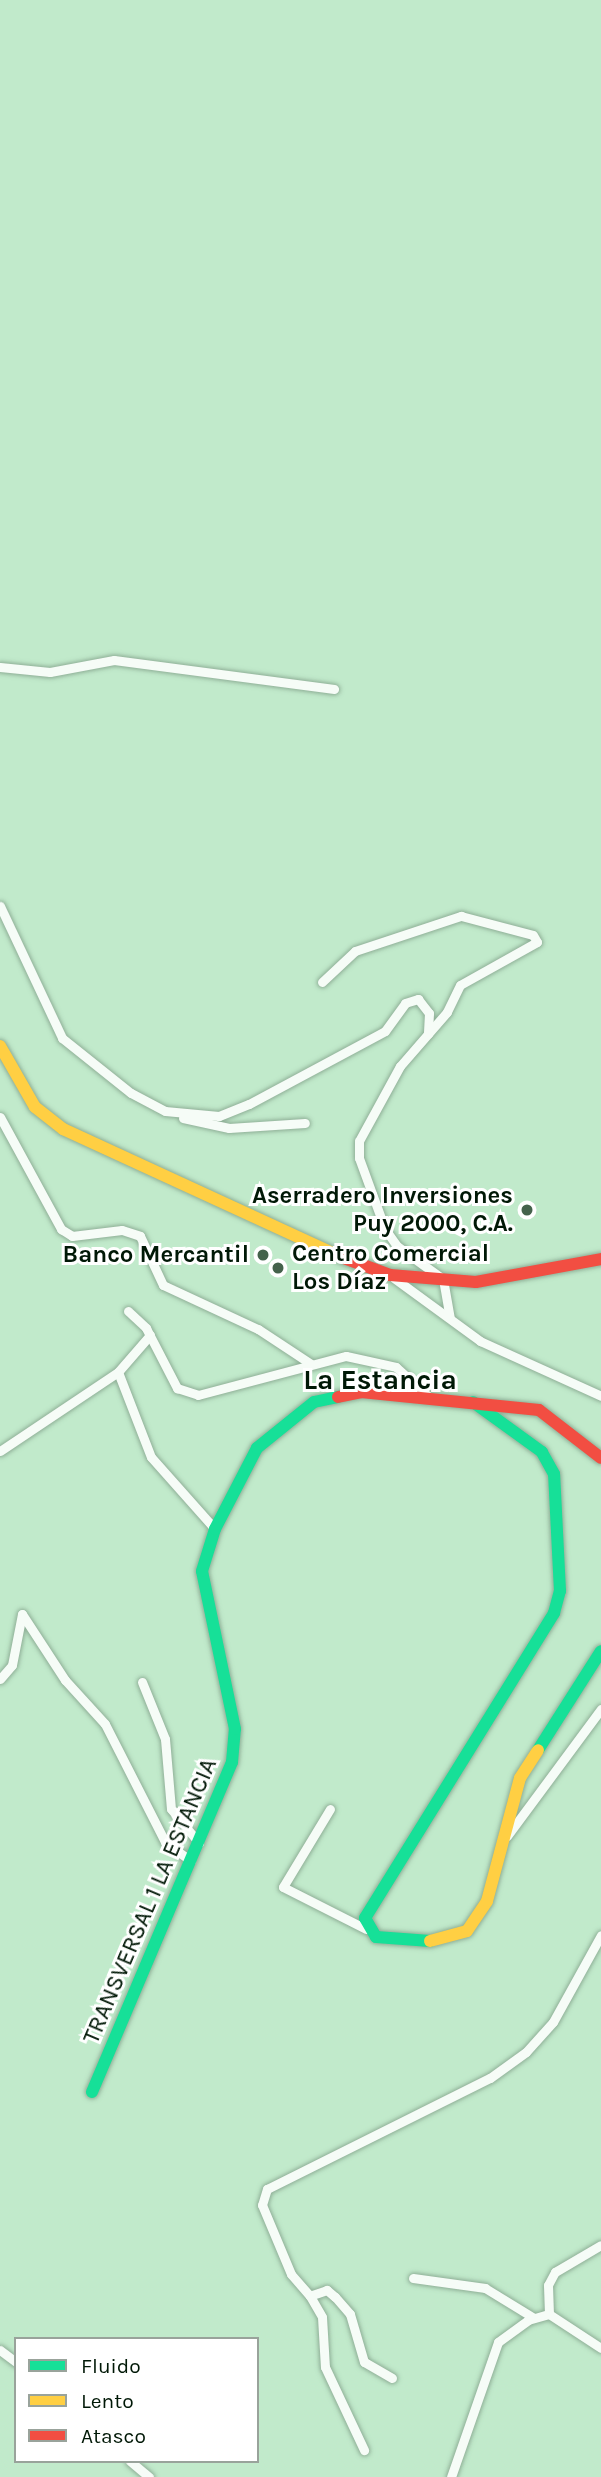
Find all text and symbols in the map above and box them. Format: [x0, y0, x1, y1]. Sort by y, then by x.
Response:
place label: Aserradero Inversiones Puy 2000, C.A. [252, 1182, 513, 1238]
marker: Aserradero Inversiones Puy 2000, C.A. [519, 1202, 535, 1218]
place label: Centro Comercial Los Díaz [292, 1240, 489, 1296]
place label: Banco Mercantil [63, 1241, 249, 1269]
marker: Banco Mercantil [255, 1247, 271, 1263]
marker: Centro Comercial Los Díaz [270, 1260, 286, 1276]
district label: La Estancia [303, 1363, 457, 1397]
street label: TRANSVERSAL 1 LA ESTANCIA [77, 1754, 223, 2048]
legend [14, 2337, 259, 2463]
text: Fluido [81, 2354, 141, 2378]
text: Lento [81, 2389, 134, 2413]
text: Atasco [81, 2424, 146, 2448]

